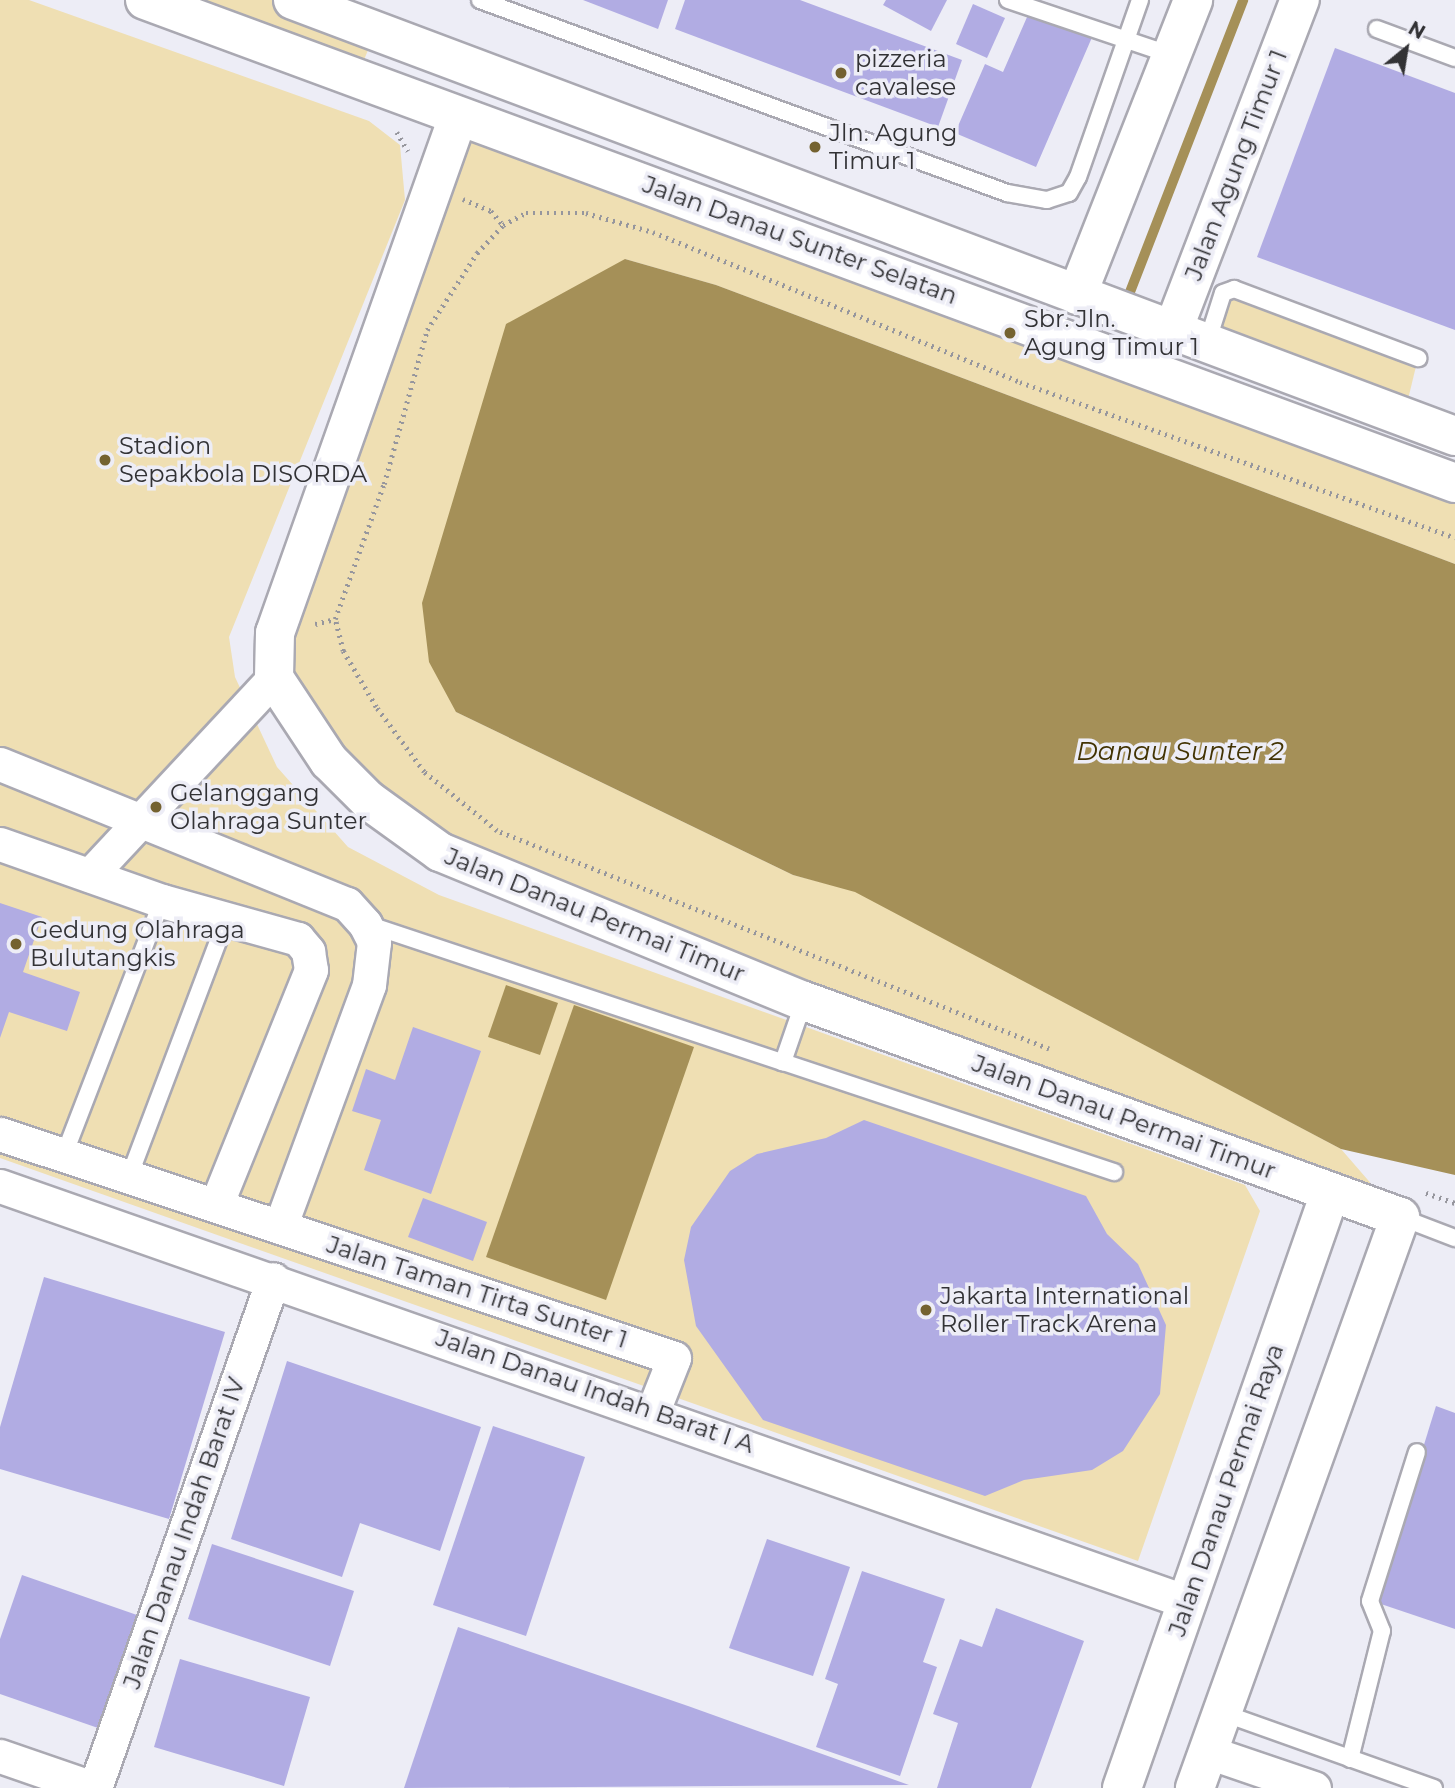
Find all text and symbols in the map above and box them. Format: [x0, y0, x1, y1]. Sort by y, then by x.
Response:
north arrow [1371, 14, 1441, 84]
text: N [1404, 17, 1429, 44]
place label: pizzeria cavalese [855, 45, 956, 101]
street label: Jalan Agung Timur 1 [1179, 46, 1293, 284]
marker: pizzeria cavalese [833, 65, 849, 81]
place label: Jln. Agung Timur 1 [829, 119, 957, 175]
marker: Jln. Agung Timur 1 [807, 139, 823, 155]
street label: Jalan Danau Sunter Selatan [639, 170, 961, 310]
place label: Sbr. Jln. Agung Timur 1 [1024, 305, 1199, 361]
marker: Sbr. Jln. Agung Timur 1 [1002, 325, 1018, 341]
place label: Stadion Sepakbola DISORDA [119, 432, 367, 488]
marker: Stadion Sepakbola DISORDA [97, 452, 113, 468]
water label: Danau Sunter 2 [1076, 736, 1284, 768]
place label: Gelanggang Olahraga Sunter [170, 779, 367, 835]
marker: Gelanggang Olahraga Sunter [148, 799, 164, 815]
street label: Jalan Danau Permai Timur [441, 842, 749, 988]
place label: Gedung Olahraga Bulutangkis [30, 916, 245, 972]
marker: Gedung Olahraga Bulutangkis [8, 936, 24, 952]
street label: Jalan Danau Permai Timur [968, 1049, 1280, 1185]
street label: Jalan Taman Tirta Sunter 1 [323, 1230, 631, 1354]
place label: Jakarta International Roller Track Arena [940, 1282, 1189, 1338]
marker: Jakarta International Roller Track Arena [918, 1302, 934, 1318]
street label: Jalan Danau Indah Barat I A [432, 1323, 758, 1459]
street label: Jalan Danau Permai Raya [1162, 1340, 1290, 1640]
street label: Jalan Danau Indah Barat IV [117, 1374, 251, 1692]

